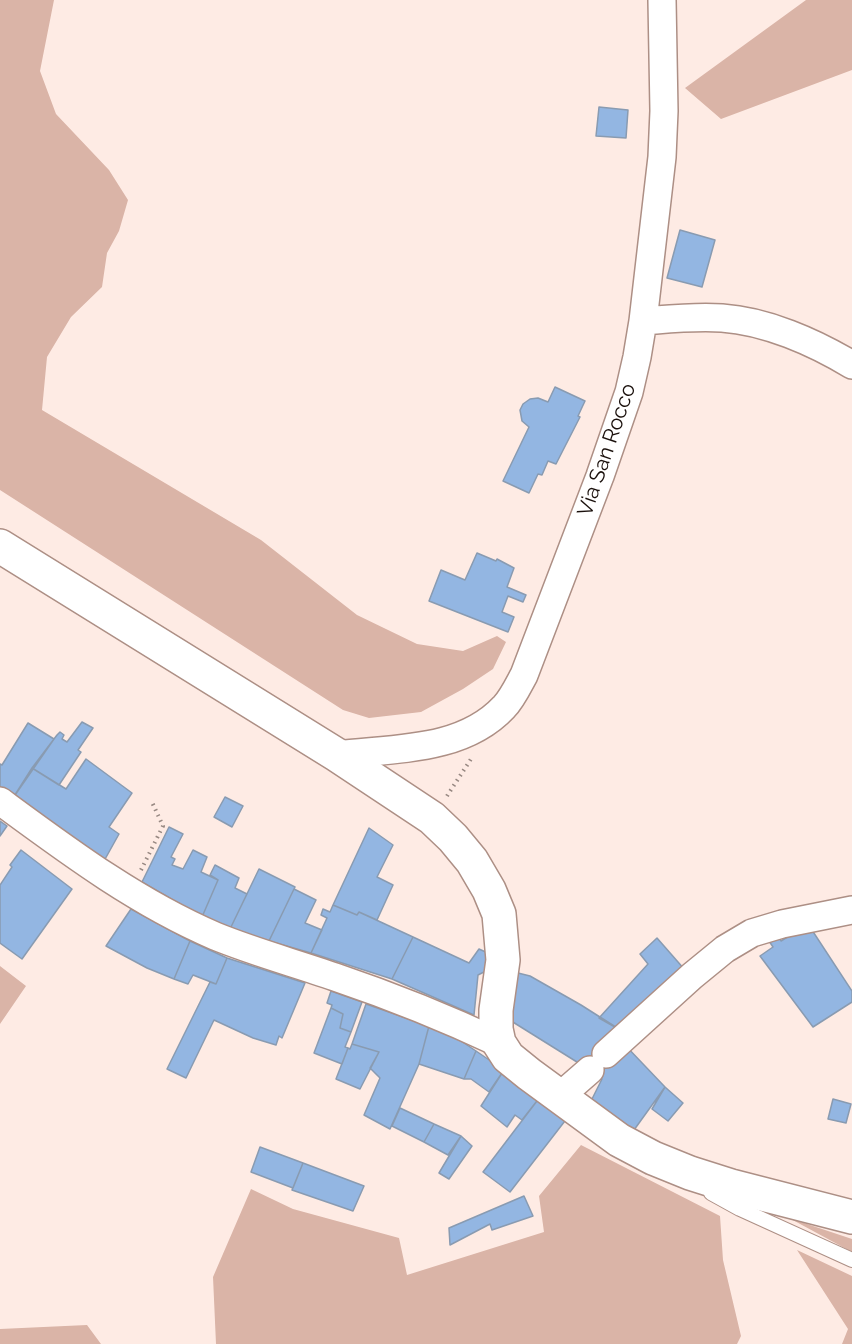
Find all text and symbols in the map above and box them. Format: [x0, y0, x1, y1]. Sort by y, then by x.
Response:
street label: Via San Rocco [573, 380, 641, 520]

